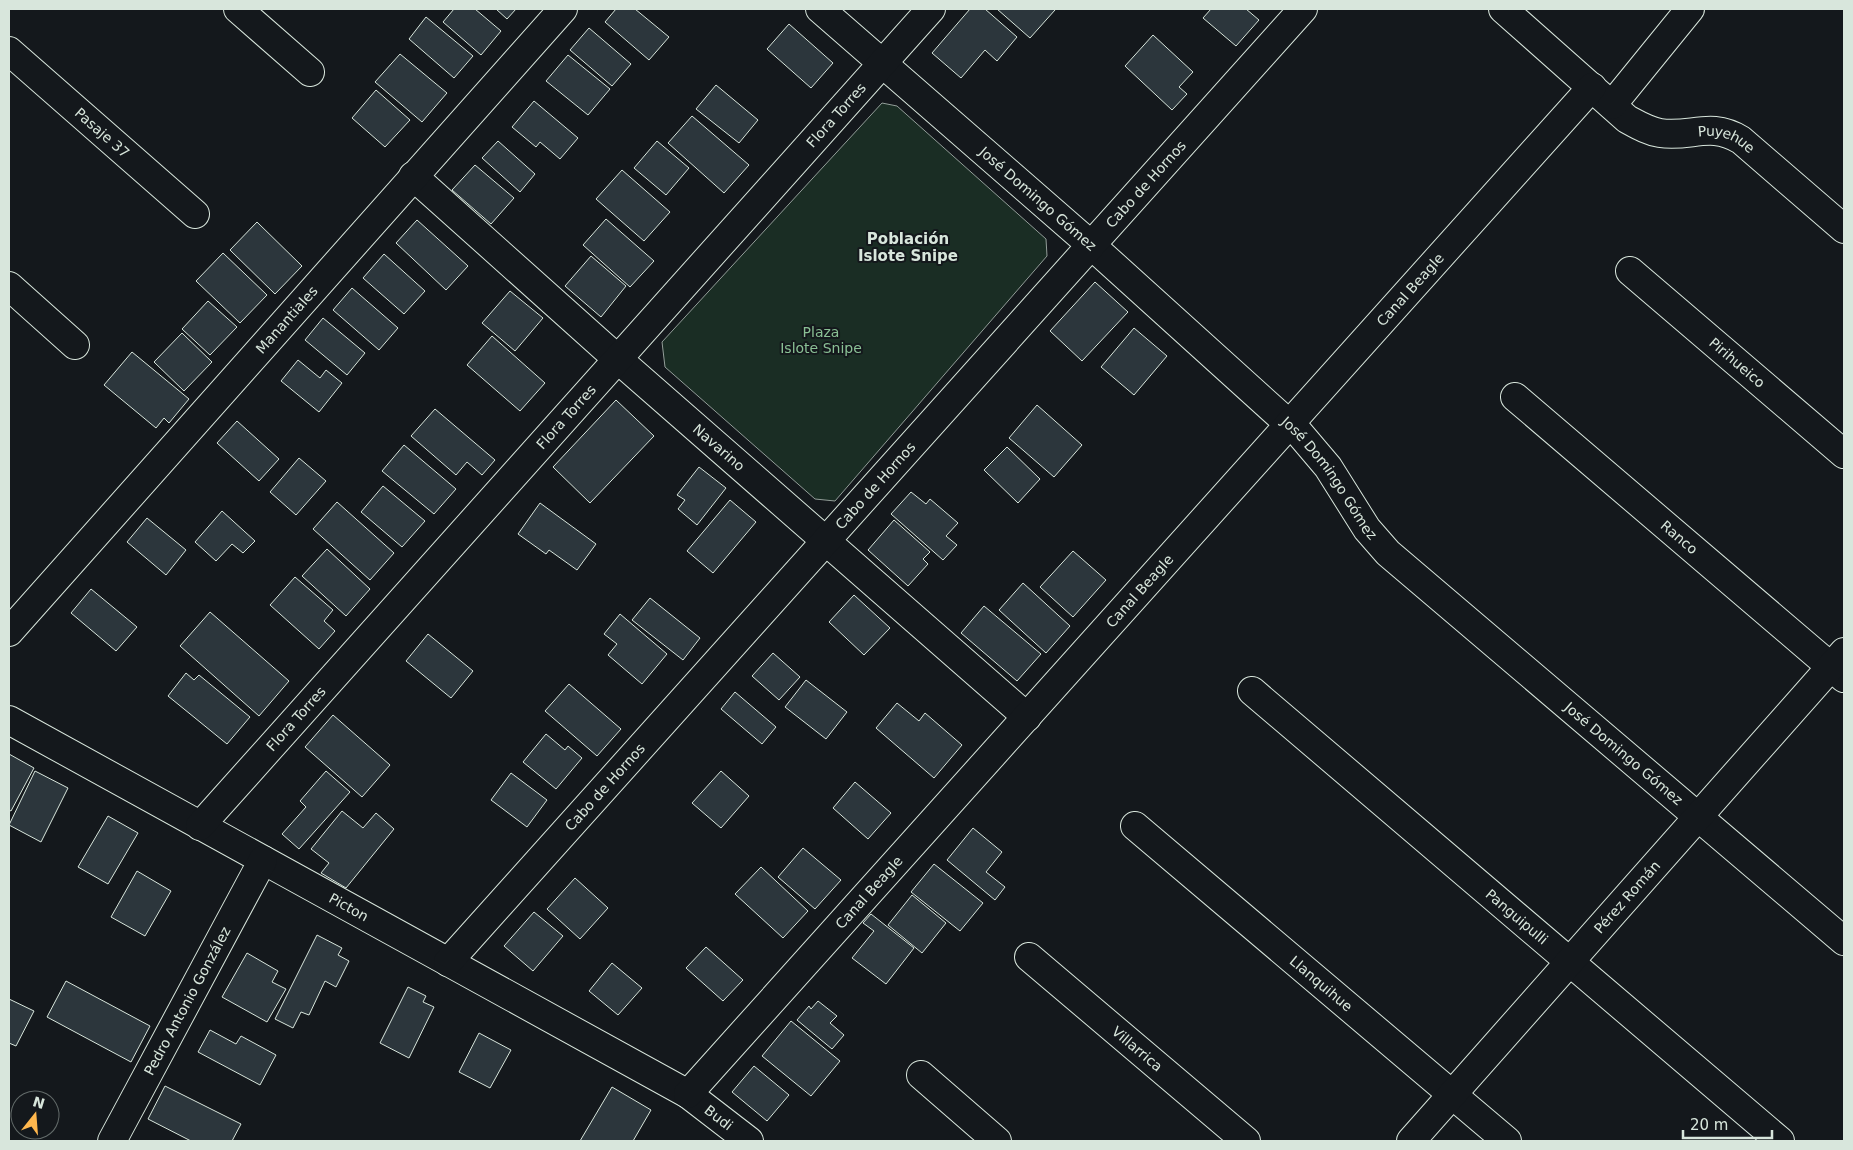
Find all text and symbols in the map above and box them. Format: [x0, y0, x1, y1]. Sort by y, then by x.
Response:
street label: Flora Torres [803, 80, 869, 151]
street label: Pasaje 37 [72, 105, 133, 161]
street label: Puyehue [1697, 123, 1758, 156]
street label: Cabo de Hornos [1103, 137, 1189, 231]
street label: José Domingo Gómez [975, 143, 1100, 254]
district label: Población Islote Snipe [858, 230, 958, 265]
street label: Canal Beagle [1373, 250, 1447, 329]
street label: Manantiales [253, 283, 321, 357]
park label: Plaza Islote Snipe [780, 324, 862, 356]
street label: Pirihueico [1706, 334, 1768, 391]
street label: Flora Torres [533, 381, 599, 452]
street label: José Domingo Gómez [1278, 413, 1380, 543]
street label: Navarino [690, 421, 748, 474]
street label: Cabo de Hornos [832, 439, 919, 533]
street label: Ranco [1658, 517, 1701, 557]
street label: Canal Beagle [1103, 551, 1176, 631]
street label: Flora Torres [263, 683, 329, 754]
street label: José Domingo Gómez [1561, 698, 1686, 808]
street label: Cabo de Hornos [562, 740, 648, 834]
street label: Canal Beagle [832, 853, 906, 932]
street label: Pérez Román [1591, 857, 1663, 936]
street label: Panguipulli [1483, 886, 1551, 948]
street label: Picton [326, 890, 371, 925]
street label: Pedro Antonio González [141, 924, 234, 1078]
street label: Llanquihue [1287, 953, 1356, 1015]
street label: Villarrica [1109, 1023, 1166, 1075]
north arrow [10, 1090, 60, 1140]
text: N [31, 1093, 47, 1112]
street label: Budi [701, 1102, 736, 1134]
scale bar [1683, 1108, 1772, 1140]
text: 20 m [1690, 1116, 1728, 1134]

